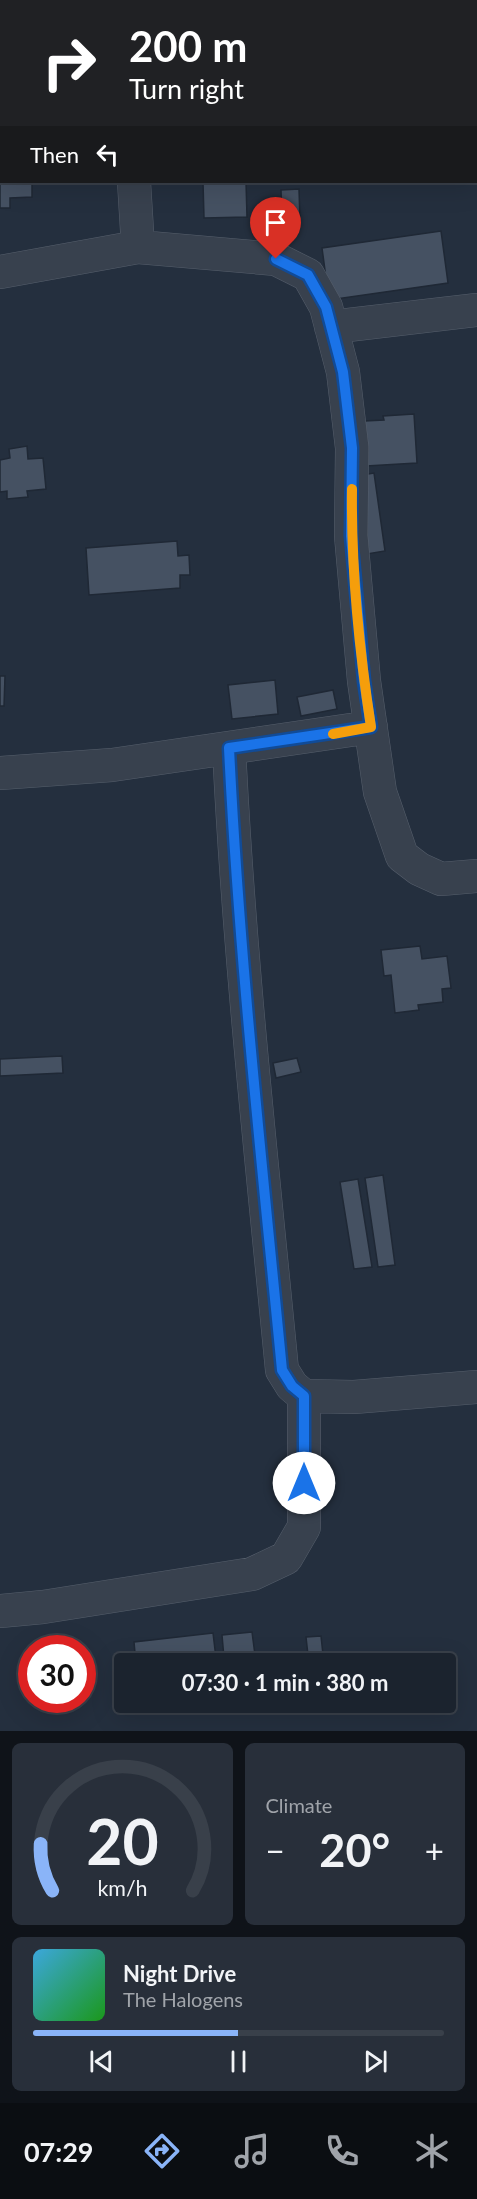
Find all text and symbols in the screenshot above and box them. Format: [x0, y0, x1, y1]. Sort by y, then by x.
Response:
text: 200 m [129, 21, 247, 71]
icon: right [30, 24, 108, 102]
text: Turn right [129, 72, 244, 105]
icon: left [91, 138, 124, 171]
text: Then [30, 141, 79, 168]
pin [250, 197, 301, 259]
icon: arrive [259, 206, 292, 239]
position arrow [272, 1451, 336, 1515]
speed limit sign: 30 [18, 1635, 96, 1713]
text: 07:30 · 1 min · 380 m [182, 1669, 388, 1696]
text: Climate [266, 1793, 332, 1817]
text: 20 [86, 1803, 158, 1878]
text: 20° [319, 1823, 390, 1877]
text: − [266, 1830, 285, 1870]
text: + [425, 1830, 444, 1870]
text: km/h [97, 1875, 147, 1901]
text: Night Drive [123, 1960, 236, 1987]
text: The Halogens [123, 1987, 243, 2011]
icon: previous [85, 2045, 118, 2078]
icon: pause [222, 2045, 255, 2078]
icon: next [359, 2045, 392, 2078]
icon: directions [141, 2130, 183, 2172]
icon: music [231, 2130, 273, 2172]
icon: phone [321, 2130, 363, 2172]
icon: climate [411, 2130, 453, 2172]
text: 07:29 [24, 2135, 94, 2168]

